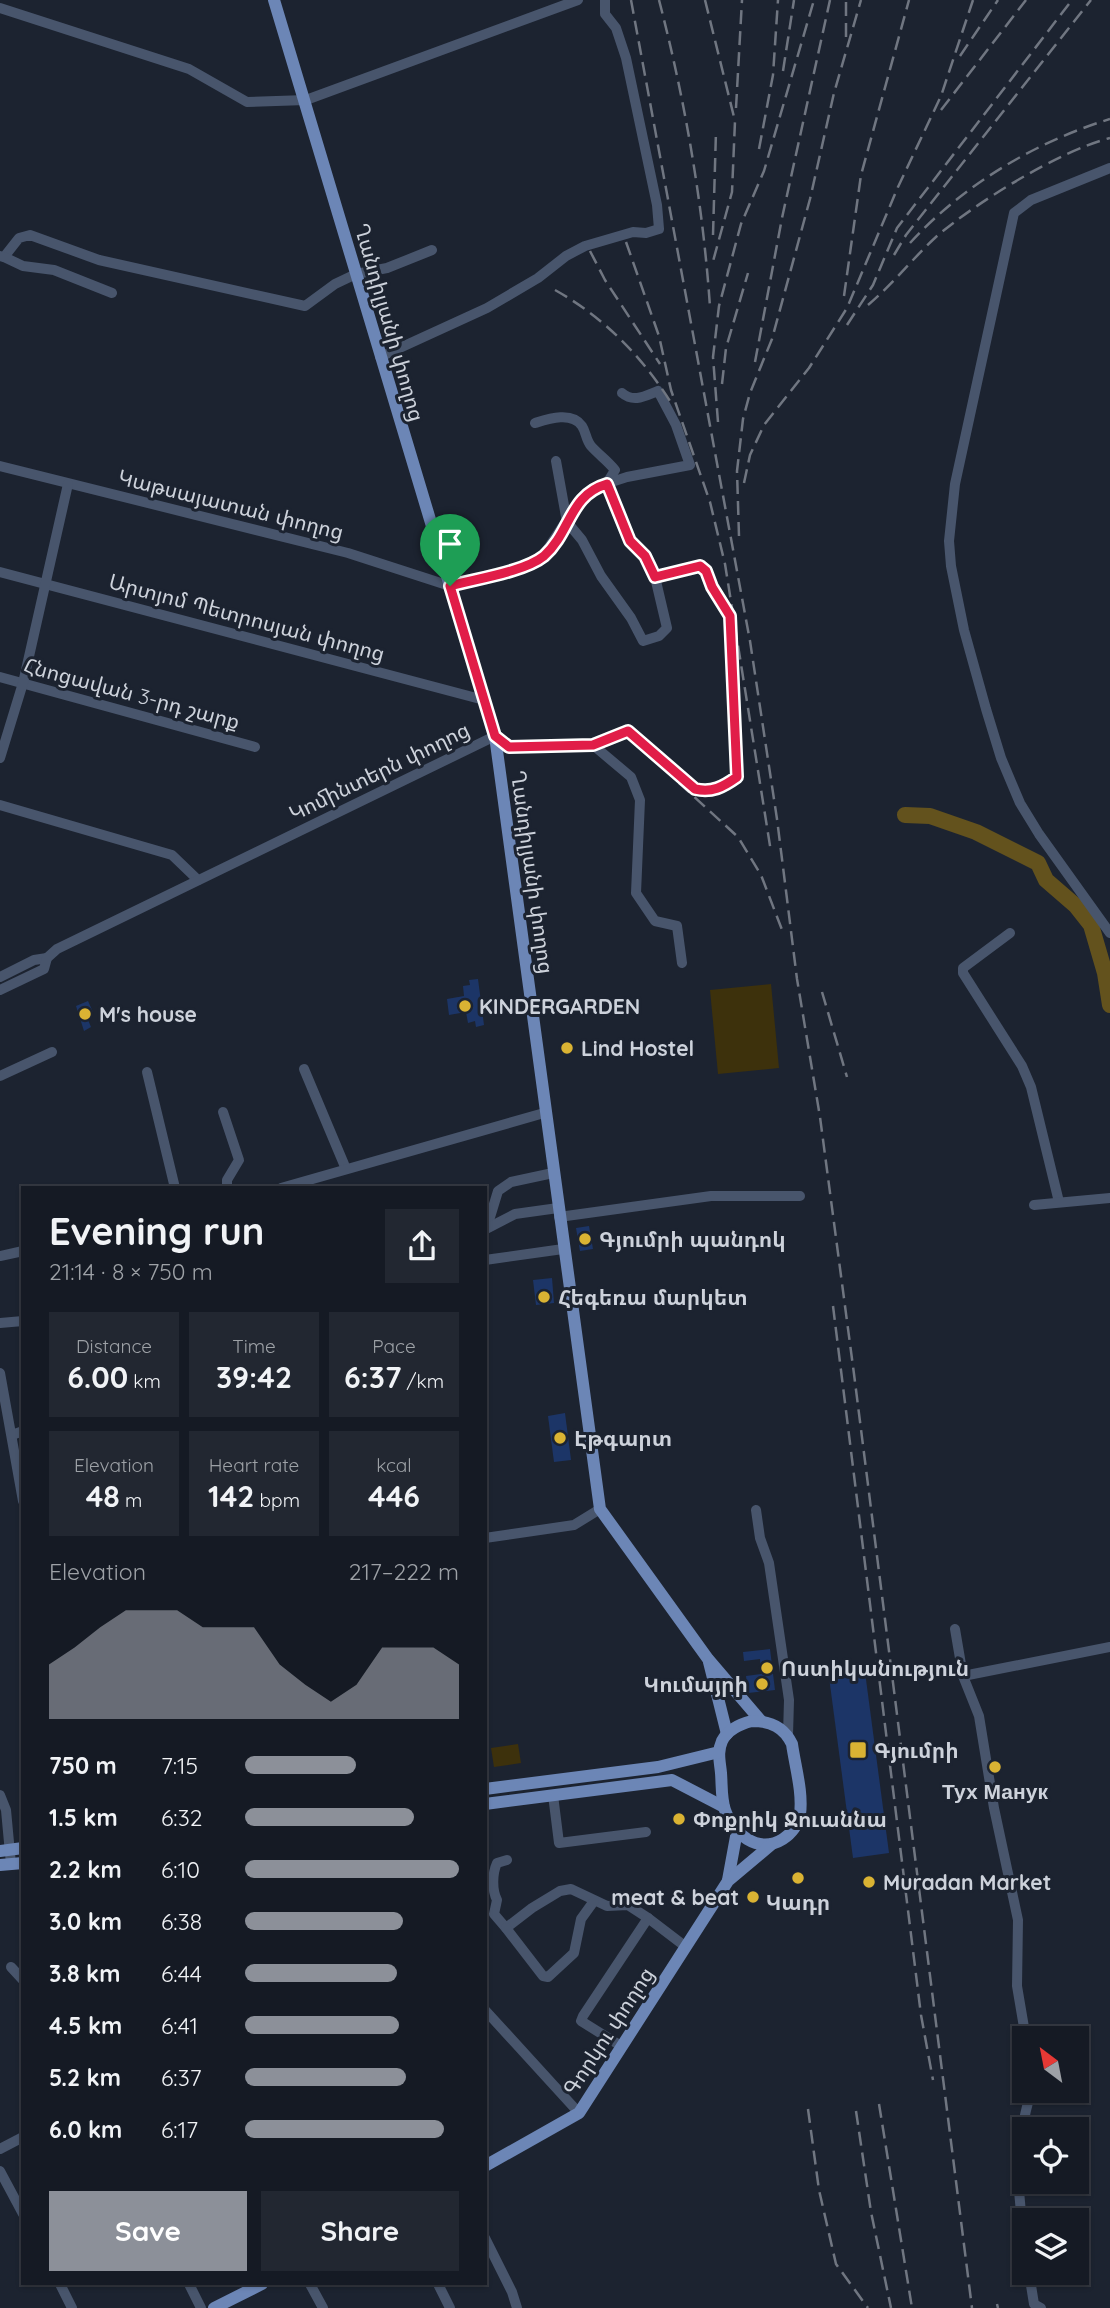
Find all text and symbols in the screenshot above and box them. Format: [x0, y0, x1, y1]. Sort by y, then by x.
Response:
street label: Ղանդիլյանի փողոց [349, 220, 431, 424]
street label: Կաթսայատան փողոց [116, 463, 346, 545]
pin [420, 514, 480, 586]
icon: arrive [431, 525, 469, 563]
street label: Արտյոմ Պետրոսյան փողոց [106, 568, 388, 666]
street label: Հնոցավան 3-րդ շարք [21, 652, 243, 734]
street label: Կոմինտերն փողոց [284, 716, 474, 826]
street label: Ղանդիլյանի փողոց [506, 769, 560, 975]
place label: KINDERGARDEN [479, 993, 640, 1019]
marker: KINDERGARDEN [457, 998, 473, 1014]
place label: M's house [99, 1001, 197, 1027]
marker: M's house [77, 1006, 93, 1022]
place label: Lind Hostel [581, 1035, 694, 1061]
marker: Lind Hostel [559, 1040, 575, 1056]
text: Evening run [49, 1207, 264, 1255]
button: share [385, 1209, 459, 1283]
place label: Գյումրի պանդոկ [599, 1226, 786, 1252]
marker: Գյումրի պանդոկ [577, 1231, 593, 1247]
text: 21:14 · 8 × 750 m [49, 1257, 213, 1286]
place label: Հեգեռա մարկետ [558, 1284, 748, 1310]
marker: Հեգեռա մարկետ [536, 1289, 552, 1305]
text: Distance [76, 1334, 152, 1358]
text: Time [232, 1334, 276, 1358]
text: Pace [372, 1334, 416, 1358]
text: 6.00 [67, 1358, 128, 1396]
text: 39:42 [216, 1358, 292, 1396]
text: 6:37 [344, 1358, 401, 1396]
text: km [128, 1369, 161, 1393]
text: /km [401, 1369, 444, 1393]
place label: Էթգարտ [574, 1425, 672, 1451]
marker: Էթգարտ [552, 1430, 568, 1446]
text: Elevation [74, 1453, 154, 1477]
text: Heart rate [209, 1453, 299, 1477]
text: kcal [376, 1453, 412, 1477]
text: 48 [86, 1477, 120, 1515]
text: 142 [208, 1477, 254, 1515]
text: 446 [368, 1477, 420, 1515]
text: m [120, 1488, 142, 1512]
text: bpm [254, 1488, 300, 1512]
text: Elevation [49, 1557, 146, 1586]
text: 217–222 m [349, 1557, 459, 1586]
place label: Ոստիկանություն [781, 1655, 969, 1681]
marker: Ոստիկանություն [759, 1660, 775, 1676]
place label: Կումայրի [644, 1671, 748, 1697]
marker: Կումայրի [754, 1676, 770, 1692]
place label: Գյումրի [874, 1737, 959, 1763]
marker: Գյումրի [848, 1740, 868, 1760]
text: 750 m [49, 1751, 117, 1780]
text: 7:15 [161, 1751, 198, 1780]
marker: Тух Манук [987, 1759, 1003, 1775]
place label: Тух Манук [942, 1778, 1048, 1804]
text: 1.5 km [49, 1803, 118, 1832]
text: 6:32 [161, 1803, 202, 1832]
place label: Փոքրիկ Ջուաննա [693, 1806, 887, 1832]
marker: Փոքրիկ Ջուաննա [671, 1811, 687, 1827]
text: 2.2 km [49, 1855, 122, 1884]
text: 6:10 [161, 1855, 200, 1884]
place label: Muradan Market [883, 1869, 1051, 1895]
marker: Կադր [790, 1870, 806, 1886]
marker: Muradan Market [861, 1874, 877, 1890]
place label: meat & beat [611, 1884, 739, 1910]
marker: meat & beat [745, 1889, 761, 1905]
place label: Կադր [766, 1889, 830, 1915]
text: 3.0 km [49, 1907, 122, 1936]
text: 6:38 [161, 1907, 202, 1936]
text: 3.8 km [49, 1959, 120, 1988]
text: 6:44 [161, 1959, 202, 1988]
street label: Գորկու փողոց [557, 1962, 659, 2100]
text: 4.5 km [49, 2011, 122, 2040]
text: 6:41 [161, 2011, 198, 2040]
north arrow [1012, 2026, 1088, 2104]
map controls [1012, 2026, 1089, 2285]
text: 5.2 km [49, 2063, 121, 2092]
text: 6:37 [161, 2063, 202, 2092]
text: 6.0 km [49, 2115, 122, 2144]
text: 6:17 [161, 2115, 198, 2144]
button: locate [1012, 2117, 1089, 2194]
button: Save [49, 2191, 247, 2271]
button: Share [261, 2191, 459, 2271]
button: layers [1012, 2208, 1089, 2285]

